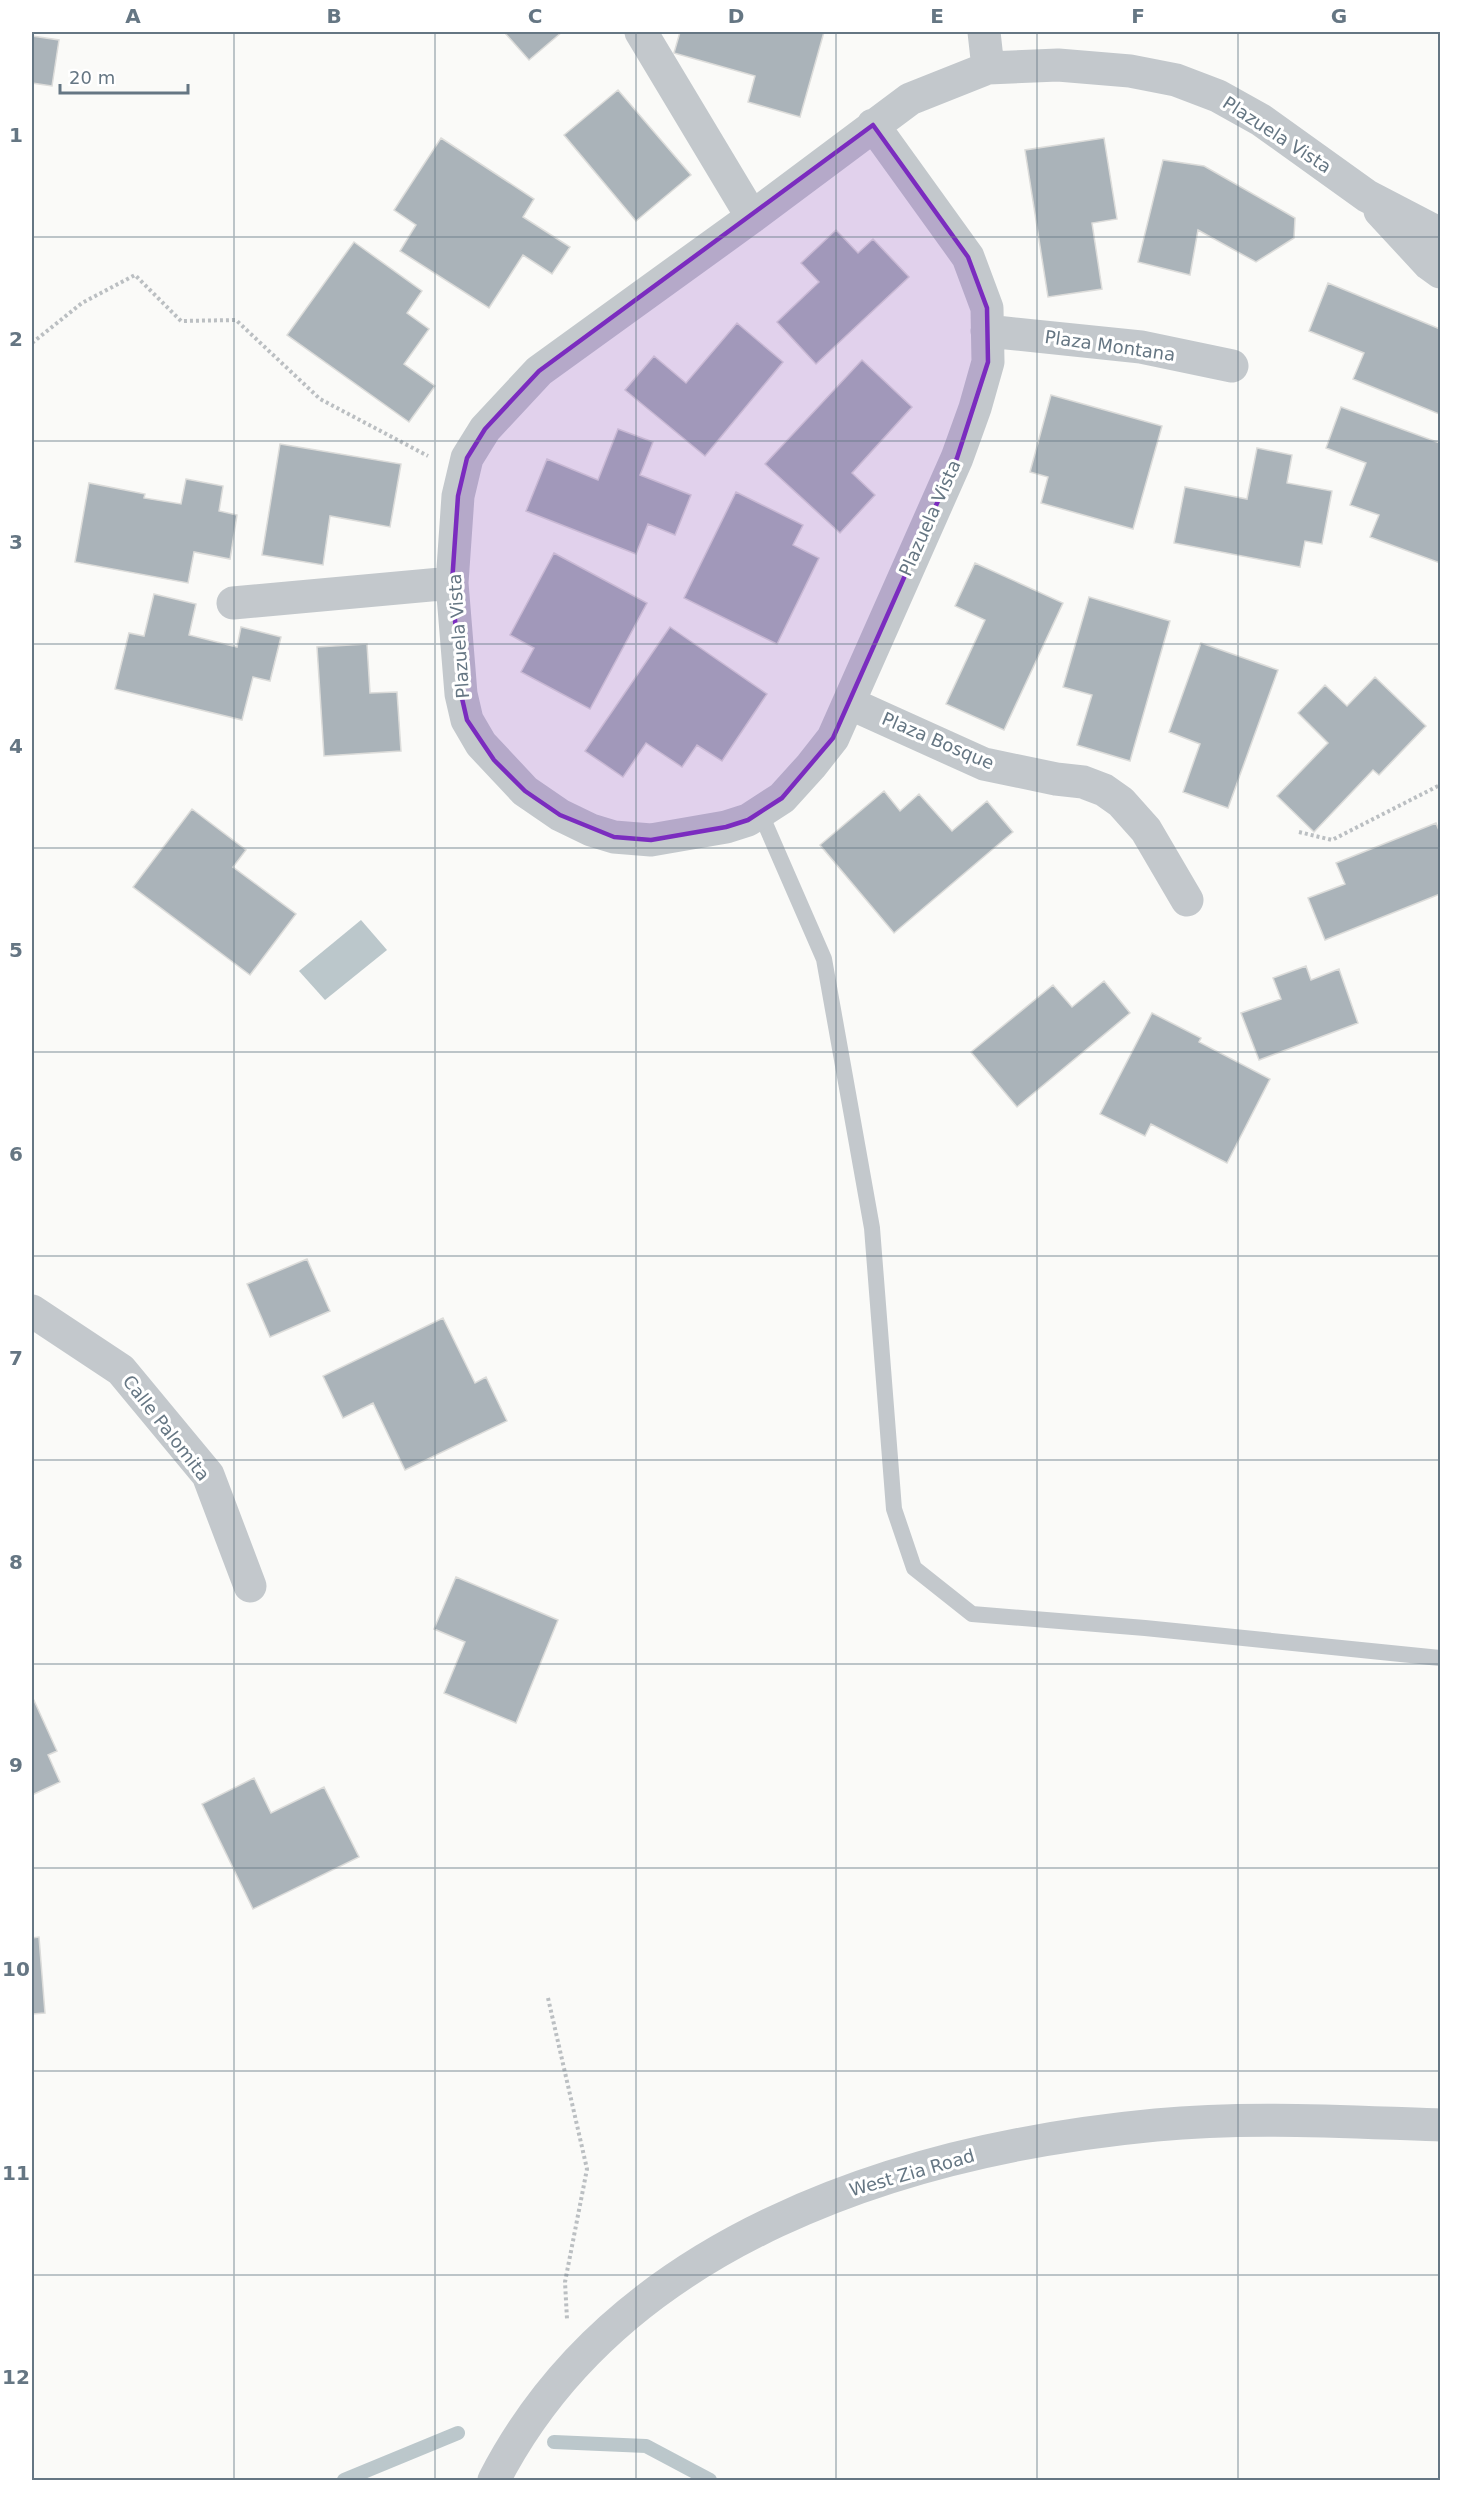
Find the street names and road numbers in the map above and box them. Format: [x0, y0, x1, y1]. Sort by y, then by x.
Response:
street label: Plazuela Vista [1219, 92, 1335, 177]
street label: Plaza Montana [1043, 326, 1177, 365]
street label: Plazuela Vista [895, 456, 965, 579]
street label: Plazuela Vista [444, 573, 473, 699]
street label: Plaza Bosque [879, 707, 997, 774]
street label: Calle Palomita [119, 1371, 214, 1485]
street label: West Zia Road [847, 2145, 977, 2200]

